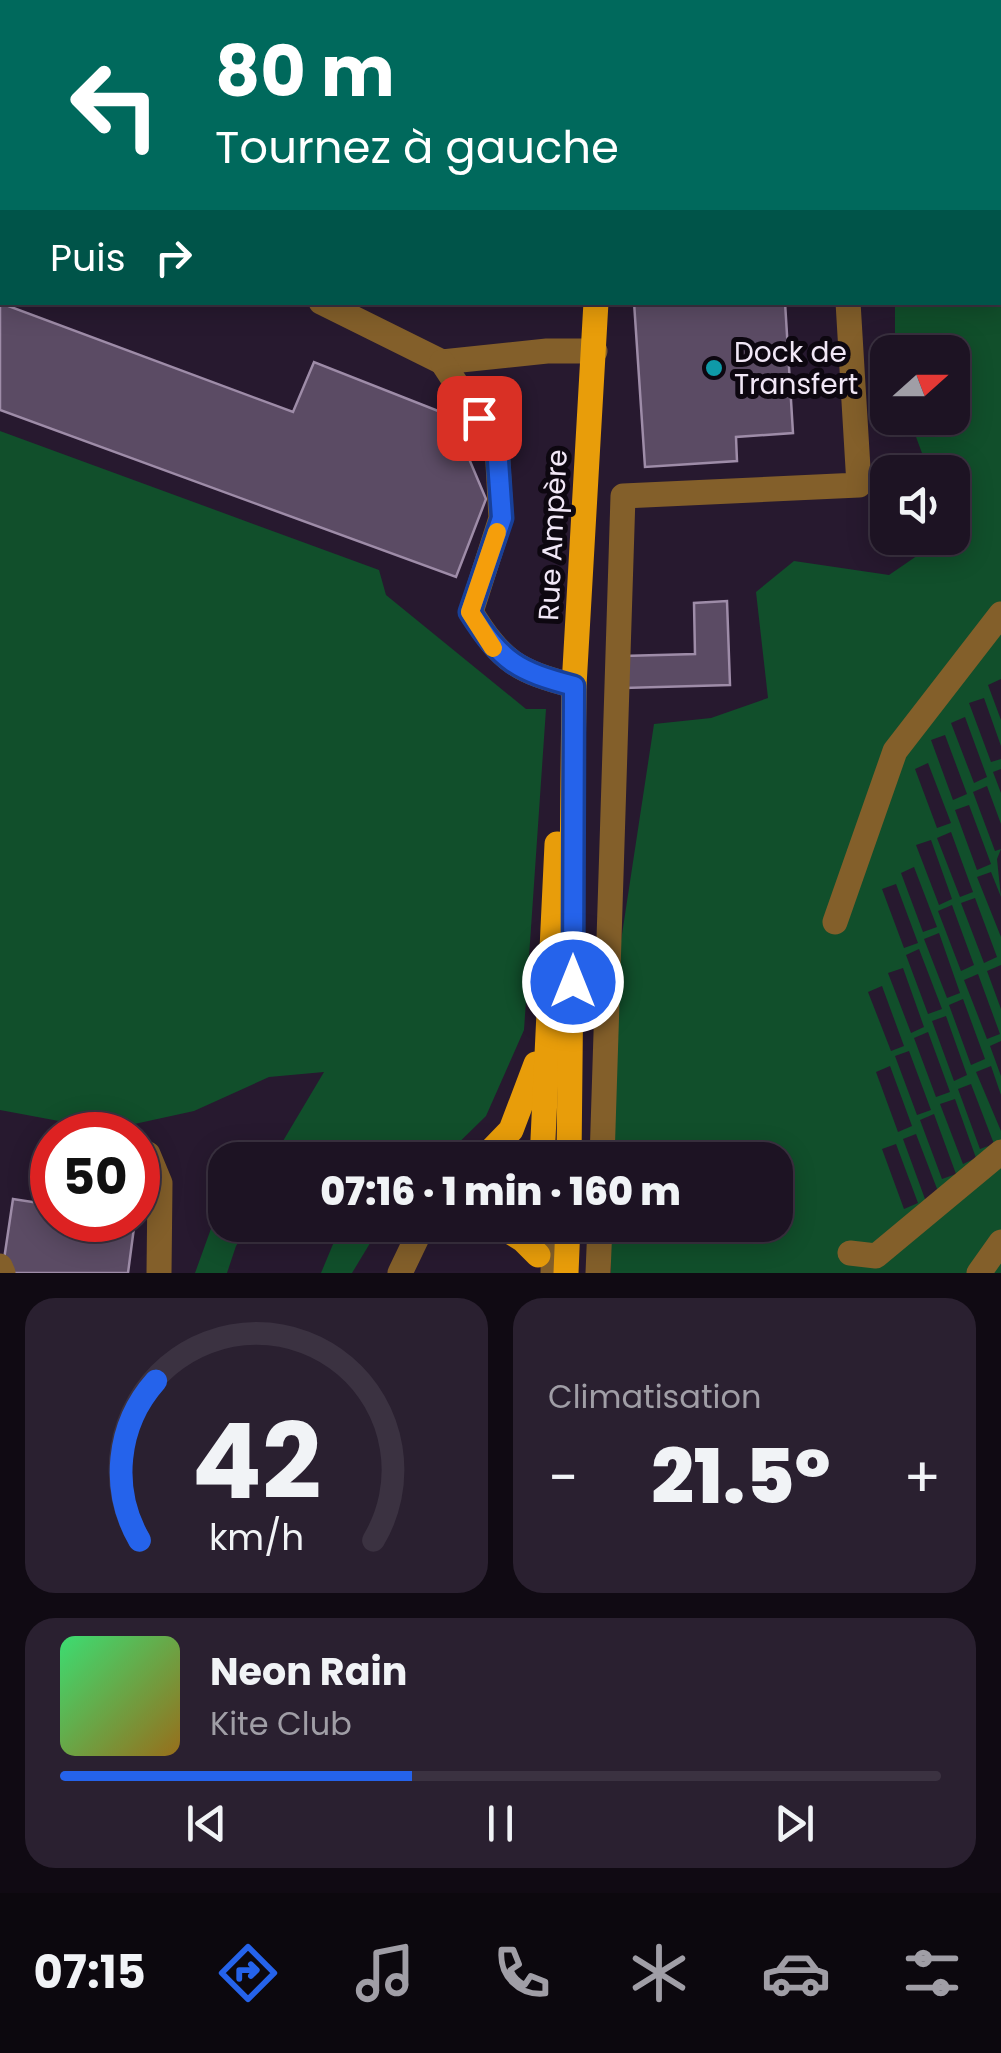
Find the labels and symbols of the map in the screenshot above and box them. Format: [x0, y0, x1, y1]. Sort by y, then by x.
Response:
place label: Dock de Transfert [734, 333, 858, 404]
north arrow [870, 335, 970, 435]
marker: Dock de Transfert [703, 357, 725, 379]
pin [437, 376, 522, 461]
street label: Rue Ampère [529, 448, 577, 622]
position arrow [521, 930, 625, 1034]
speed limit sign: 50 [30, 1112, 160, 1242]

